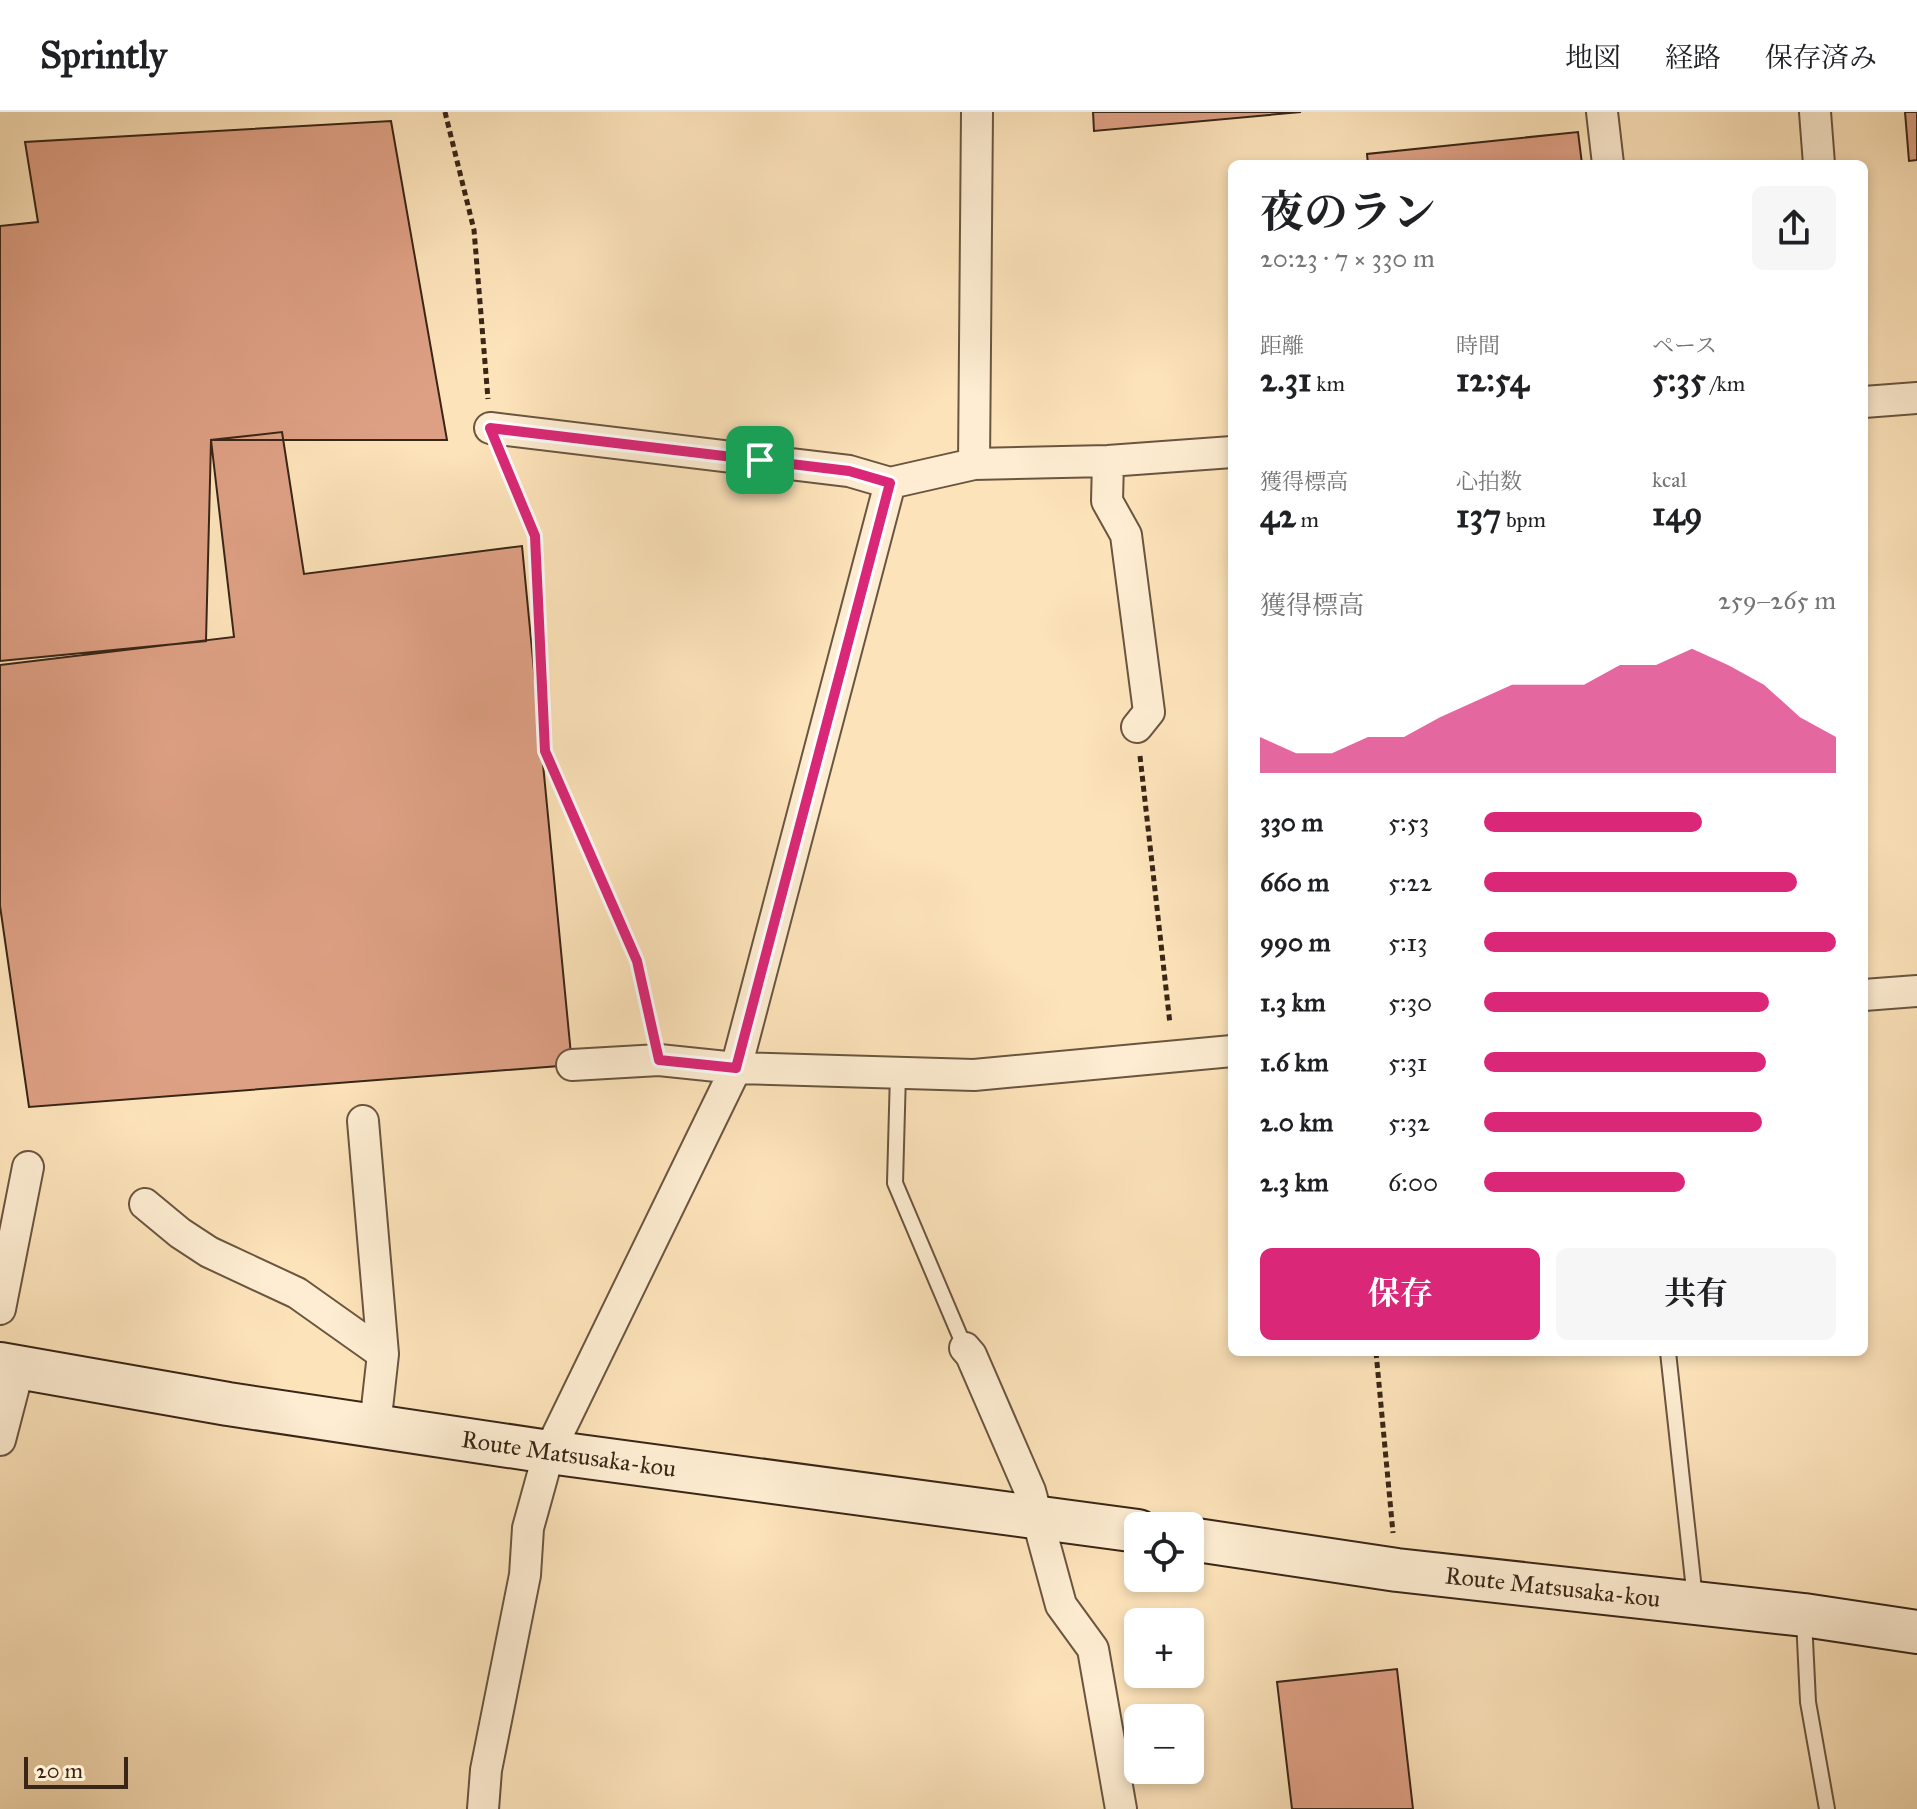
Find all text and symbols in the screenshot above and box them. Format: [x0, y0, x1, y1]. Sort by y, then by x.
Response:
text: Sprintly [40, 32, 167, 78]
text: 地図 [1565, 40, 1621, 75]
text: 経路 [1665, 40, 1721, 75]
text: 保存済み [1765, 40, 1877, 75]
text: 夜のラン [1260, 185, 1436, 239]
button: share [1752, 186, 1836, 270]
text: 20:23 · 7 × 330 m [1260, 242, 1435, 274]
text: 距離 [1260, 332, 1304, 359]
text: 時間 [1456, 332, 1500, 359]
text: ペース [1652, 332, 1717, 359]
text: 2.31 [1260, 359, 1312, 400]
text: 12:54 [1456, 359, 1529, 400]
text: 5:35 [1652, 359, 1706, 400]
text: km [1312, 370, 1345, 397]
text: /km [1706, 370, 1745, 397]
pin [726, 426, 794, 494]
icon: arrive [738, 438, 782, 482]
text: kcal [1652, 466, 1687, 493]
text: 獲得標高 [1260, 468, 1348, 495]
text: 心拍数 [1456, 468, 1522, 495]
text: 149 [1652, 493, 1703, 534]
text: 42 [1260, 495, 1296, 536]
text: 137 [1456, 495, 1501, 536]
text: m [1296, 506, 1319, 533]
text: bpm [1501, 506, 1546, 533]
text: 259–265 m [1718, 584, 1836, 616]
text: 獲得標高 [1260, 589, 1364, 621]
text: 330 m [1260, 806, 1323, 838]
text: 5:53 [1388, 806, 1429, 838]
text: 660 m [1260, 866, 1329, 898]
text: 5:22 [1388, 866, 1432, 898]
text: 990 m [1260, 926, 1331, 958]
text: 5:13 [1388, 926, 1427, 958]
text: 1.3 km [1260, 986, 1326, 1018]
text: 5:30 [1388, 986, 1432, 1018]
text: 1.6 km [1260, 1046, 1329, 1078]
text: 5:31 [1388, 1046, 1427, 1078]
text: 2.0 km [1260, 1106, 1333, 1138]
text: 5:32 [1388, 1106, 1430, 1138]
text: 2.3 km [1260, 1166, 1329, 1198]
text: 6:00 [1388, 1166, 1438, 1198]
button: 保存 [1260, 1248, 1540, 1340]
button: 共有 [1556, 1248, 1836, 1340]
street label: Route Matsusaka-kou [459, 1424, 678, 1484]
map controls [1124, 1512, 1204, 1784]
button: locate [1124, 1512, 1204, 1592]
street label: Route Matsusaka-kou [1444, 1560, 1662, 1614]
button: + [1124, 1608, 1204, 1688]
button: − [1124, 1704, 1204, 1784]
scale bar [24, 1753, 128, 1789]
text: 20 m [36, 1757, 83, 1784]

